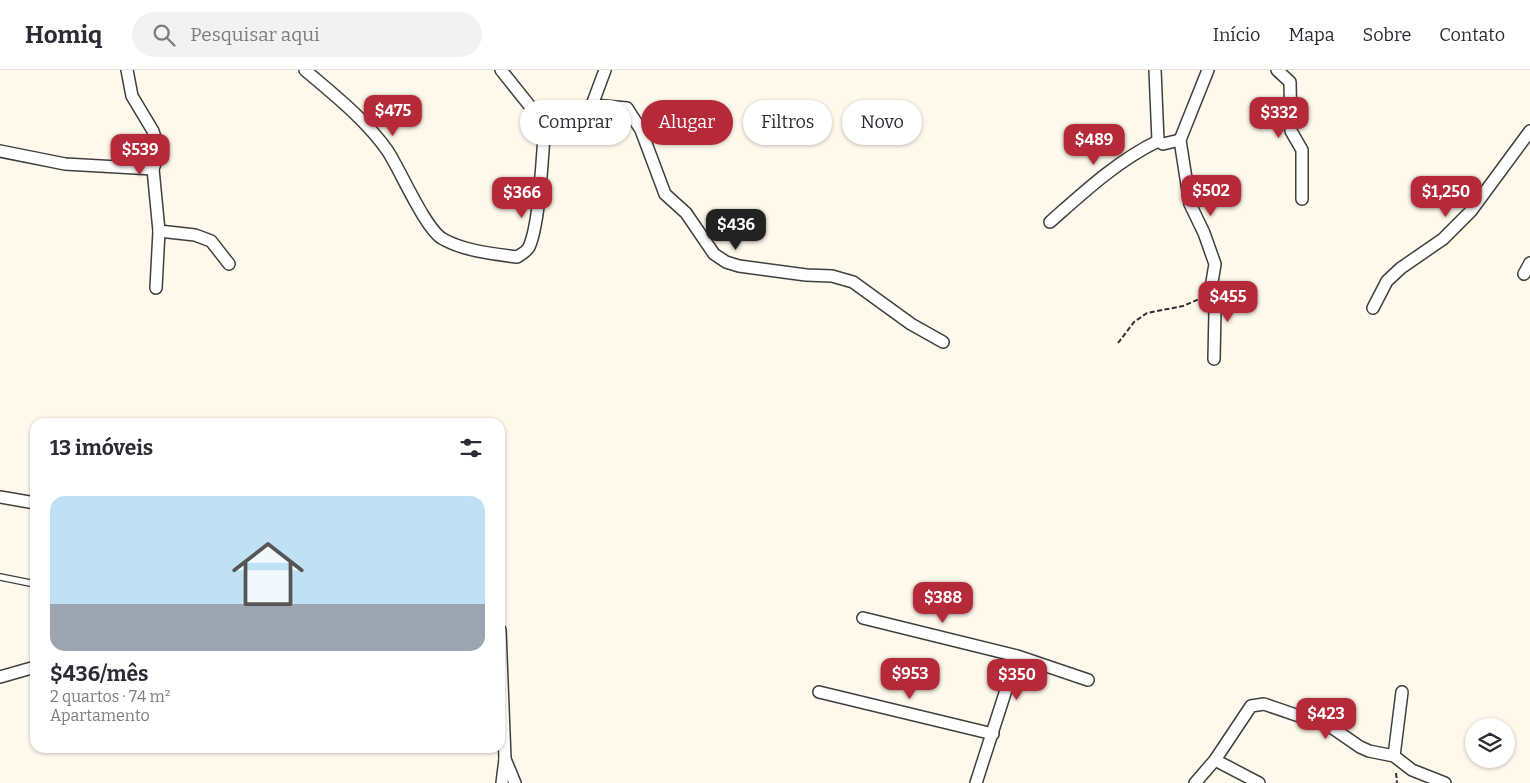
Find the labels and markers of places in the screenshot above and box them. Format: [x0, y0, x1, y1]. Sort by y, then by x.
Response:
pin: $475 [363, 94, 423, 137]
pin: $332 [1249, 97, 1309, 139]
pin: $489 [1064, 124, 1124, 166]
pin: $539 [110, 134, 170, 176]
pin: $502 [1181, 174, 1241, 217]
pin: $366 [492, 176, 552, 219]
pin: $1,250 [1405, 176, 1487, 218]
pin: $436 [706, 208, 766, 251]
pin: $455 [1198, 280, 1258, 323]
pin: $388 [913, 582, 973, 624]
pin: $953 [880, 658, 940, 700]
pin: $350 [987, 658, 1047, 701]
pin: $423 [1296, 698, 1356, 740]

